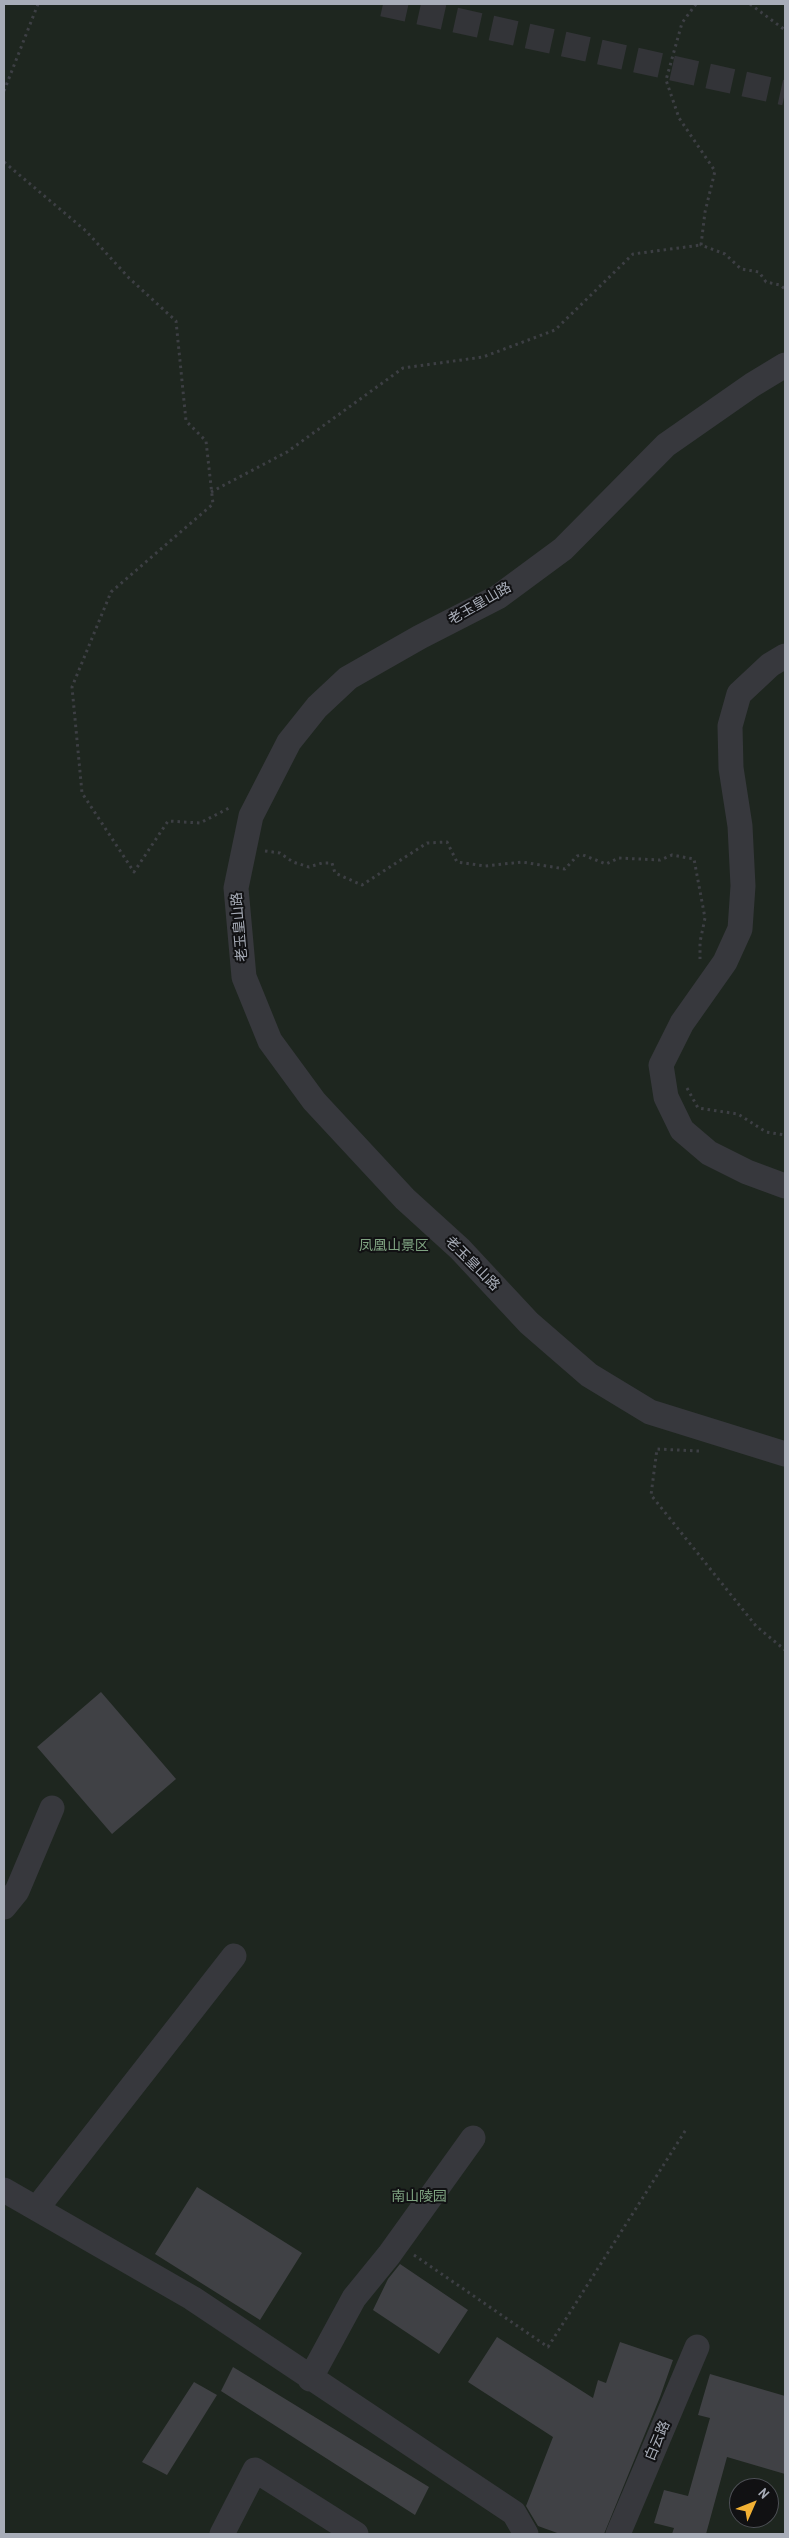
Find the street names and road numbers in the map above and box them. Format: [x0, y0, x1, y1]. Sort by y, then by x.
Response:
street label: 老玉皇山路 [445, 579, 515, 629]
street label: 老玉皇山路 [229, 891, 251, 963]
street label: 老玉皇山路 [441, 1233, 503, 1295]
street label: 白云路 [642, 2418, 674, 2464]

